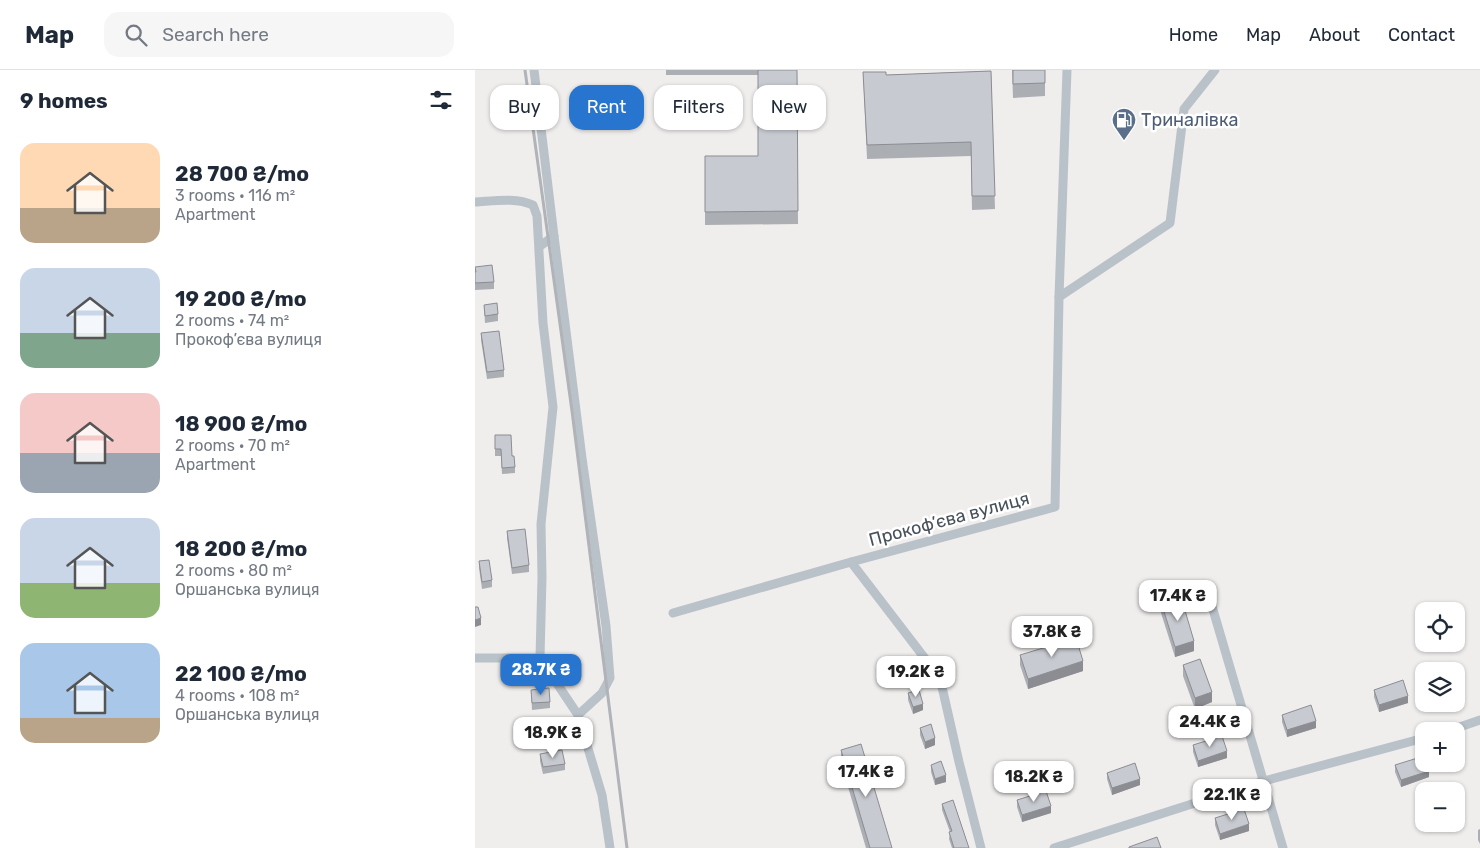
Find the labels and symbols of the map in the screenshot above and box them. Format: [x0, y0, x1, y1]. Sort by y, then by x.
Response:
fuel station icon: Триналівка [1111, 107, 1137, 141]
place label: Триналівка [1141, 109, 1239, 131]
street label: Прокоф’єва вулиця [866, 487, 1032, 551]
pin: 17.4K ₴ [1132, 580, 1224, 622]
pin: 37.8K ₴ [1006, 616, 1098, 658]
pin: 28.7K ₴ [495, 654, 587, 696]
pin: 19.2K ₴ [870, 656, 962, 698]
pin: 24.4K ₴ [1164, 706, 1256, 748]
pin: 18.9K ₴ [507, 716, 599, 759]
pin: 17.4K ₴ [820, 756, 912, 798]
pin: 18.2K ₴ [988, 760, 1080, 803]
pin: 22.1K ₴ [1186, 778, 1278, 821]

